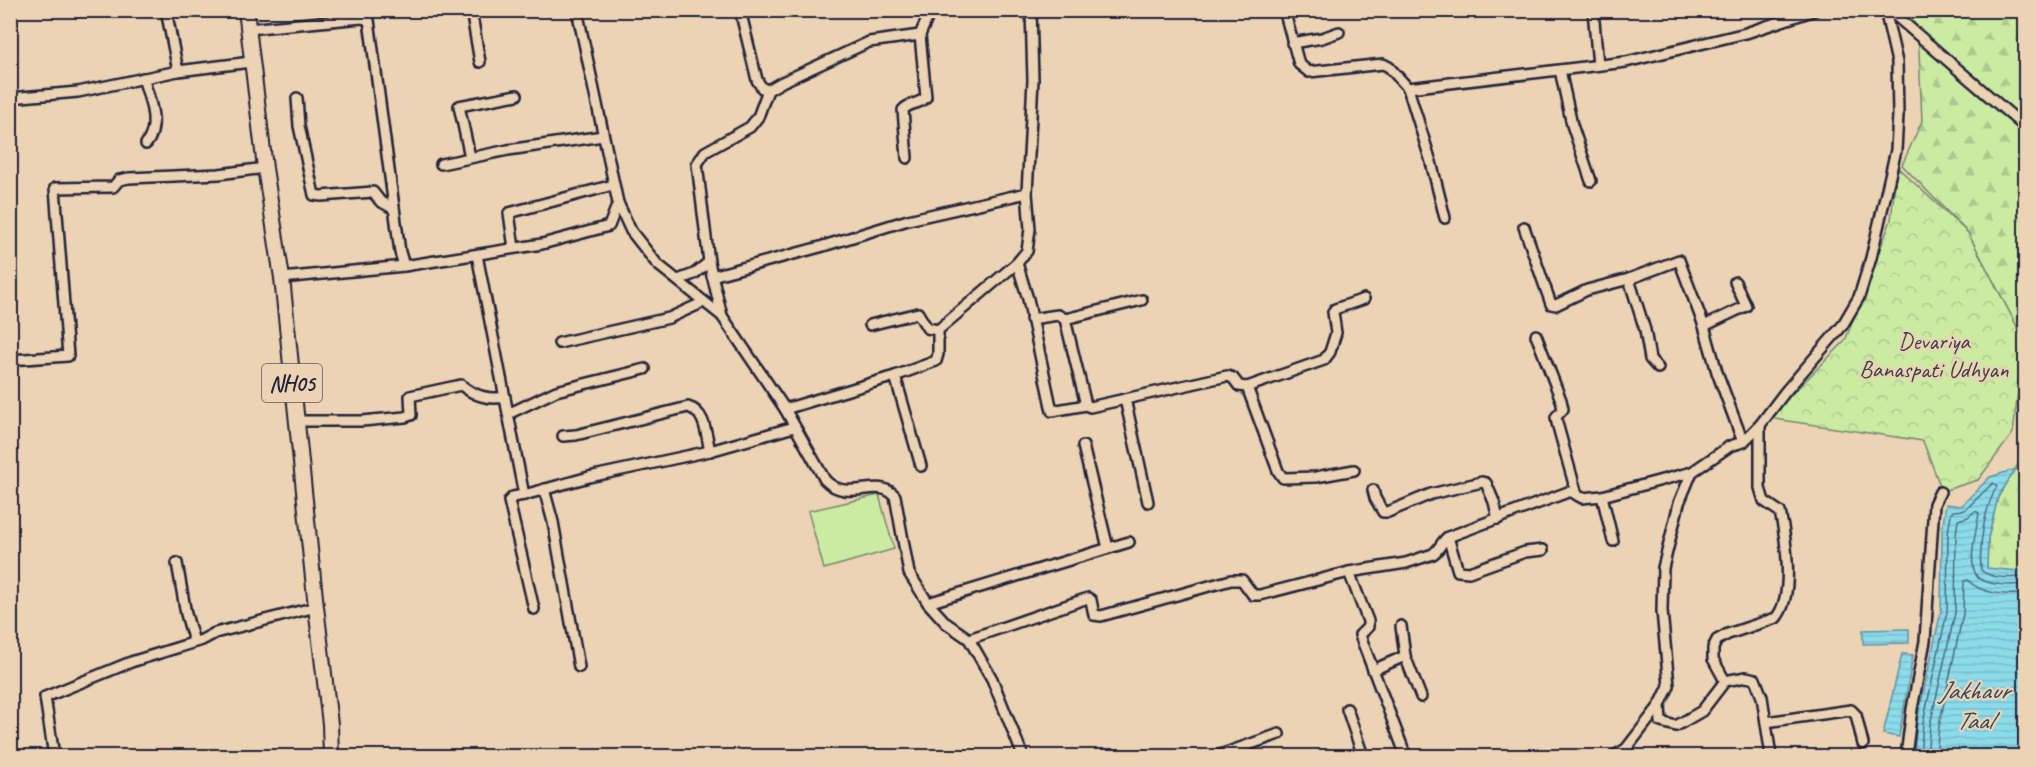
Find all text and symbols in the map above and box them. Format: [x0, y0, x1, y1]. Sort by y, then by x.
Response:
park label: Devariya Banaspati Udhyan [1859, 326, 2009, 384]
road number: NH05 [262, 364, 322, 402]
water label: Jakhaur Taal [1937, 674, 2014, 737]

